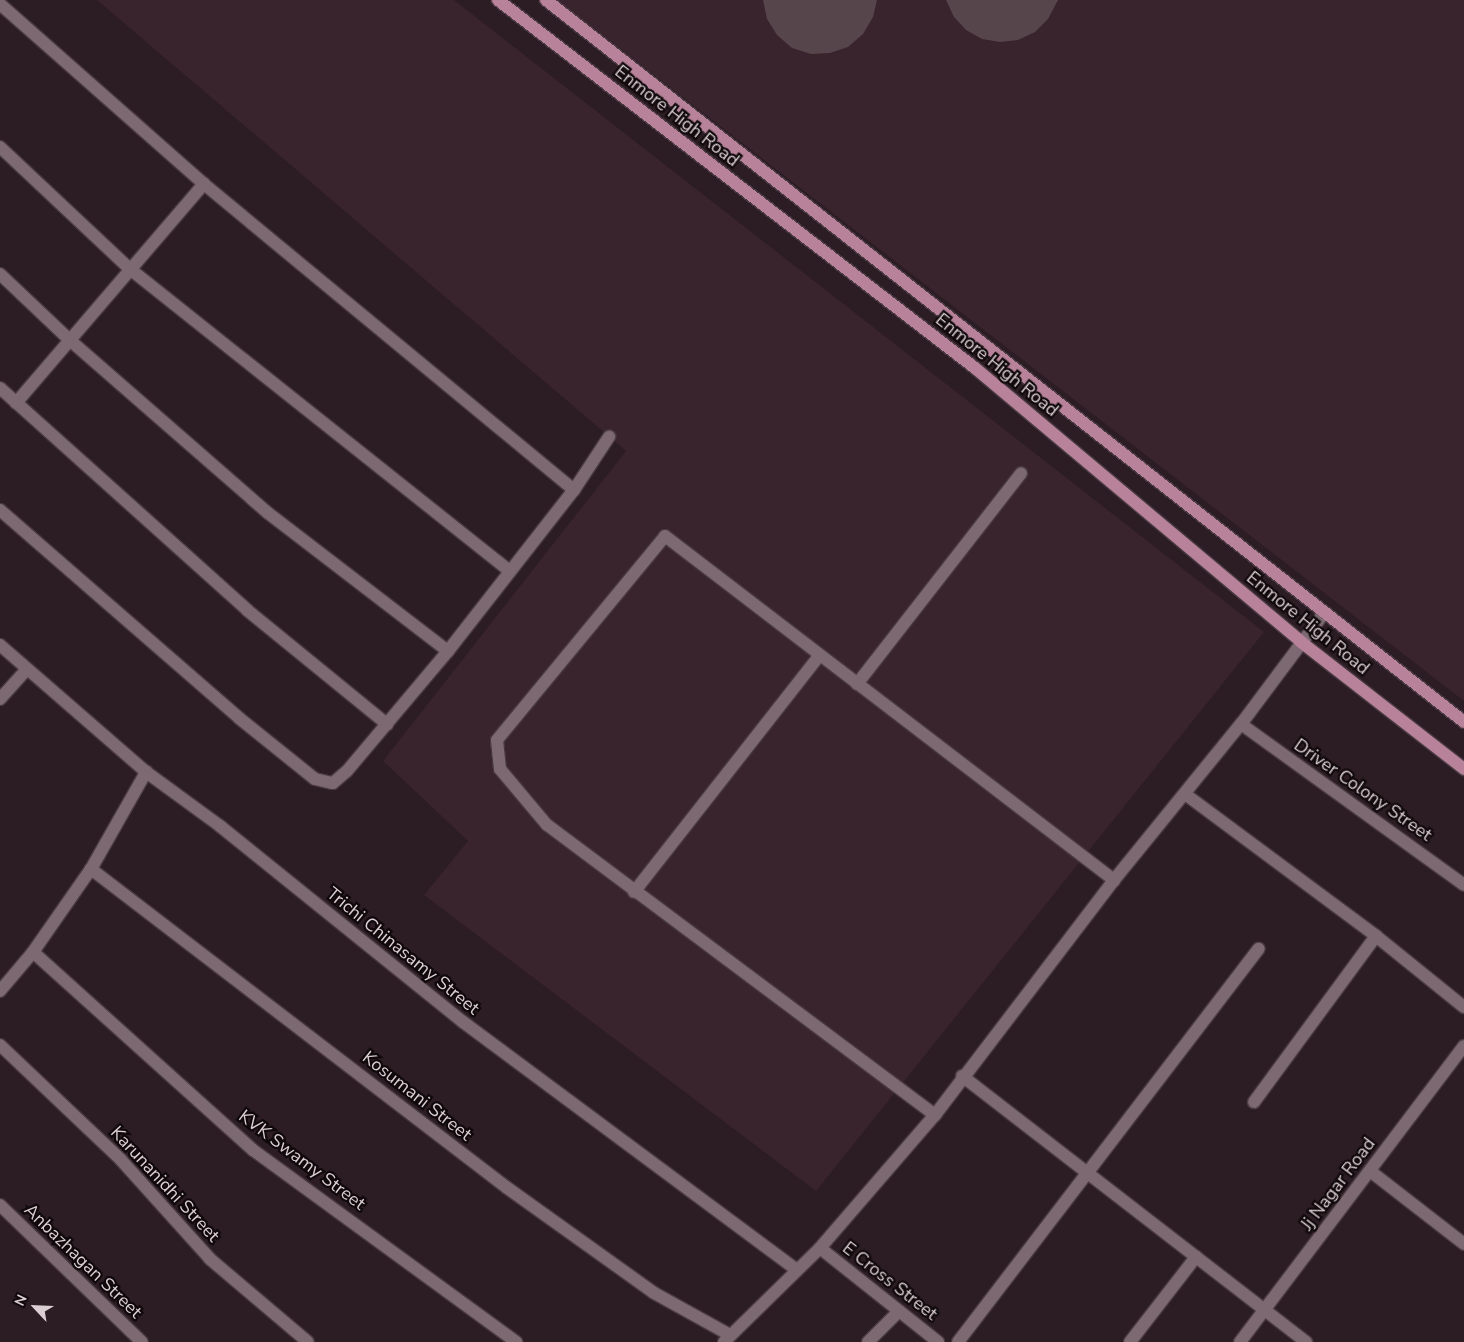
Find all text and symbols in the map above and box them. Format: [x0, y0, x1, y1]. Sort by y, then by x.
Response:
street label: Enmore High Road [611, 61, 743, 171]
street label: Enmore High Road [931, 309, 1063, 421]
street label: Enmore High Road [1242, 567, 1374, 679]
street label: Driver Colony Street [1290, 734, 1436, 846]
street label: Trichi Chinasamy Street [322, 883, 484, 1019]
street label: Kosumani Street [358, 1047, 476, 1145]
street label: KVK Swamy Street [234, 1105, 370, 1215]
street label: Karunanidhi Street [106, 1122, 224, 1246]
street label: Jj Nagar Road [1296, 1133, 1380, 1235]
street label: Anbazhagan Street [20, 1199, 146, 1323]
street label: E Cross Street [838, 1237, 942, 1325]
north arrow [10, 1282, 60, 1332]
text: N [10, 1292, 32, 1309]

